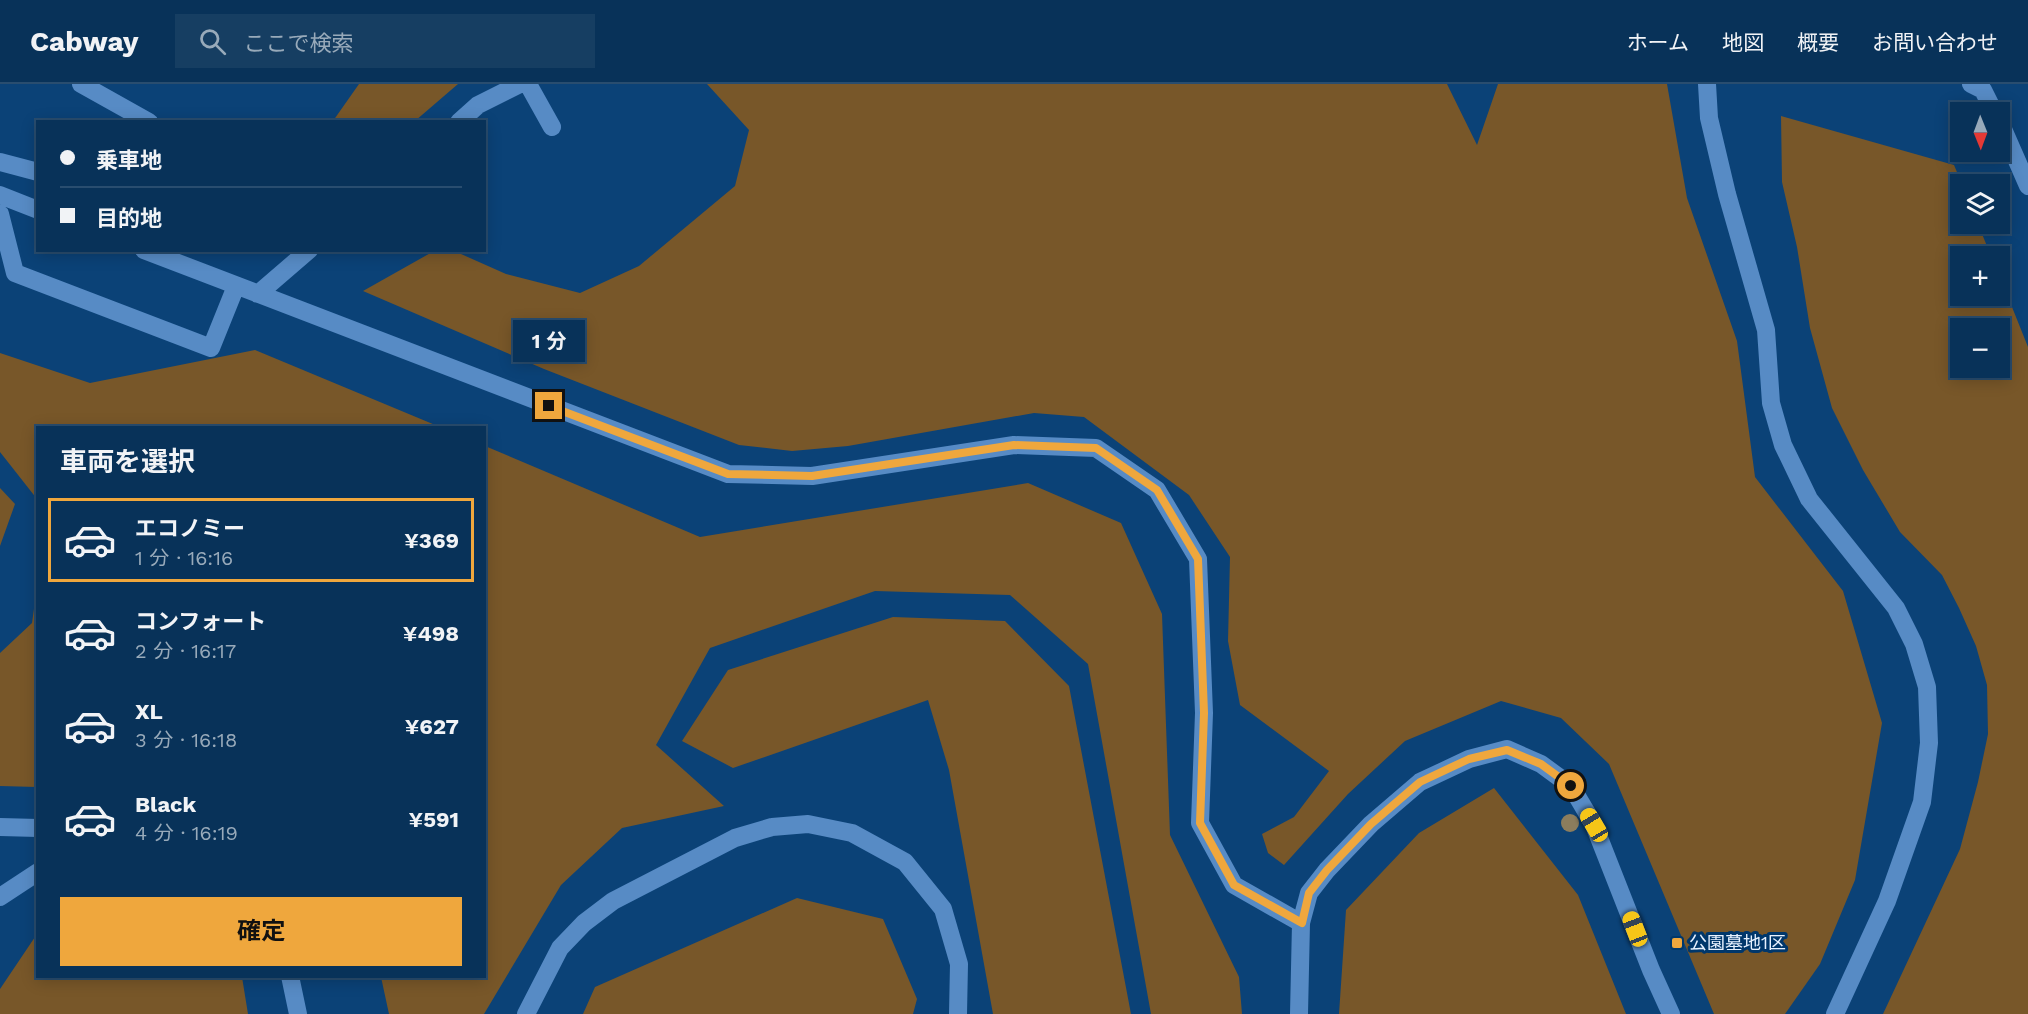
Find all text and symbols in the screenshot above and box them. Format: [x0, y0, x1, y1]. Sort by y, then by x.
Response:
search box [175, 14, 595, 68]
text: Cabway [30, 25, 139, 58]
icon: search [196, 25, 229, 58]
text: ホーム [1627, 30, 1689, 55]
text: 地図 [1722, 30, 1764, 55]
text: 概要 [1797, 30, 1839, 55]
text: お問い合わせ [1872, 30, 1998, 55]
text: ここで検索 [244, 31, 354, 56]
north arrow [1950, 102, 2010, 162]
map controls [1950, 102, 2010, 378]
text: 乗車地 [96, 148, 162, 173]
button: layers [1950, 174, 2010, 234]
text: 目的地 [96, 206, 162, 231]
button: + [1950, 246, 2010, 306]
button: − [1950, 318, 2010, 378]
callout: 1 分 [513, 319, 585, 361]
text: 1 分 [532, 329, 566, 353]
route end [535, 392, 562, 419]
text: 車両を選択 [60, 446, 195, 478]
icon: car [63, 513, 117, 567]
text: エコノミー [135, 516, 245, 541]
text: ¥369 [404, 528, 459, 553]
text: 1 分 · 16:16 [135, 546, 233, 570]
icon: car [63, 606, 117, 660]
text: コンフォート [135, 609, 266, 634]
text: ¥498 [403, 621, 459, 646]
text: 2 分 · 16:17 [135, 639, 236, 663]
icon: car [63, 699, 117, 753]
text: XL [135, 699, 163, 724]
text: ¥627 [405, 714, 459, 739]
text: 3 分 · 16:18 [135, 728, 237, 752]
route start [1557, 772, 1584, 799]
icon: car [63, 792, 117, 846]
text: Black [135, 792, 196, 817]
car [1577, 805, 1611, 845]
text: ¥591 [408, 807, 459, 832]
text: 4 分 · 16:19 [135, 821, 238, 845]
button: 確定 [60, 897, 462, 966]
car [1620, 909, 1650, 949]
place label: 公園墓地1区 [1689, 932, 1786, 953]
marker: 公園墓地1区 [1670, 936, 1684, 950]

